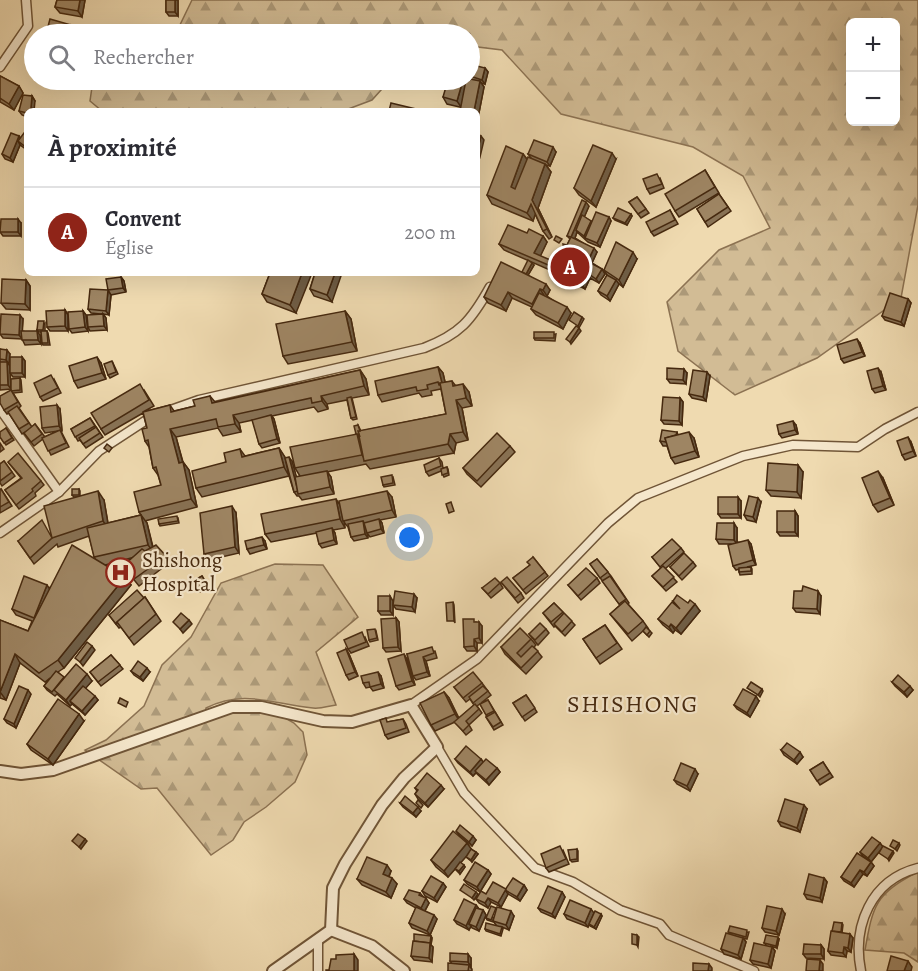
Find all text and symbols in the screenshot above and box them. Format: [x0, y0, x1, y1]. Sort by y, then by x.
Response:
map controls [846, 18, 900, 126]
button: + [846, 18, 900, 72]
search box [24, 24, 480, 90]
icon: search [45, 41, 78, 74]
text: Rechercher [93, 42, 194, 72]
button: − [846, 72, 900, 126]
text: À proximité [48, 130, 177, 165]
text: Convent [105, 204, 181, 234]
text: A [61, 219, 74, 246]
text: 200 m [405, 219, 456, 246]
text: Église [105, 234, 154, 261]
pin: A [550, 244, 590, 290]
your location [395, 523, 424, 552]
place label: Shishong Hospital [142, 546, 223, 598]
hospital icon: Shishong Hospital [105, 556, 137, 588]
district label: SHISHONG [567, 688, 699, 720]

